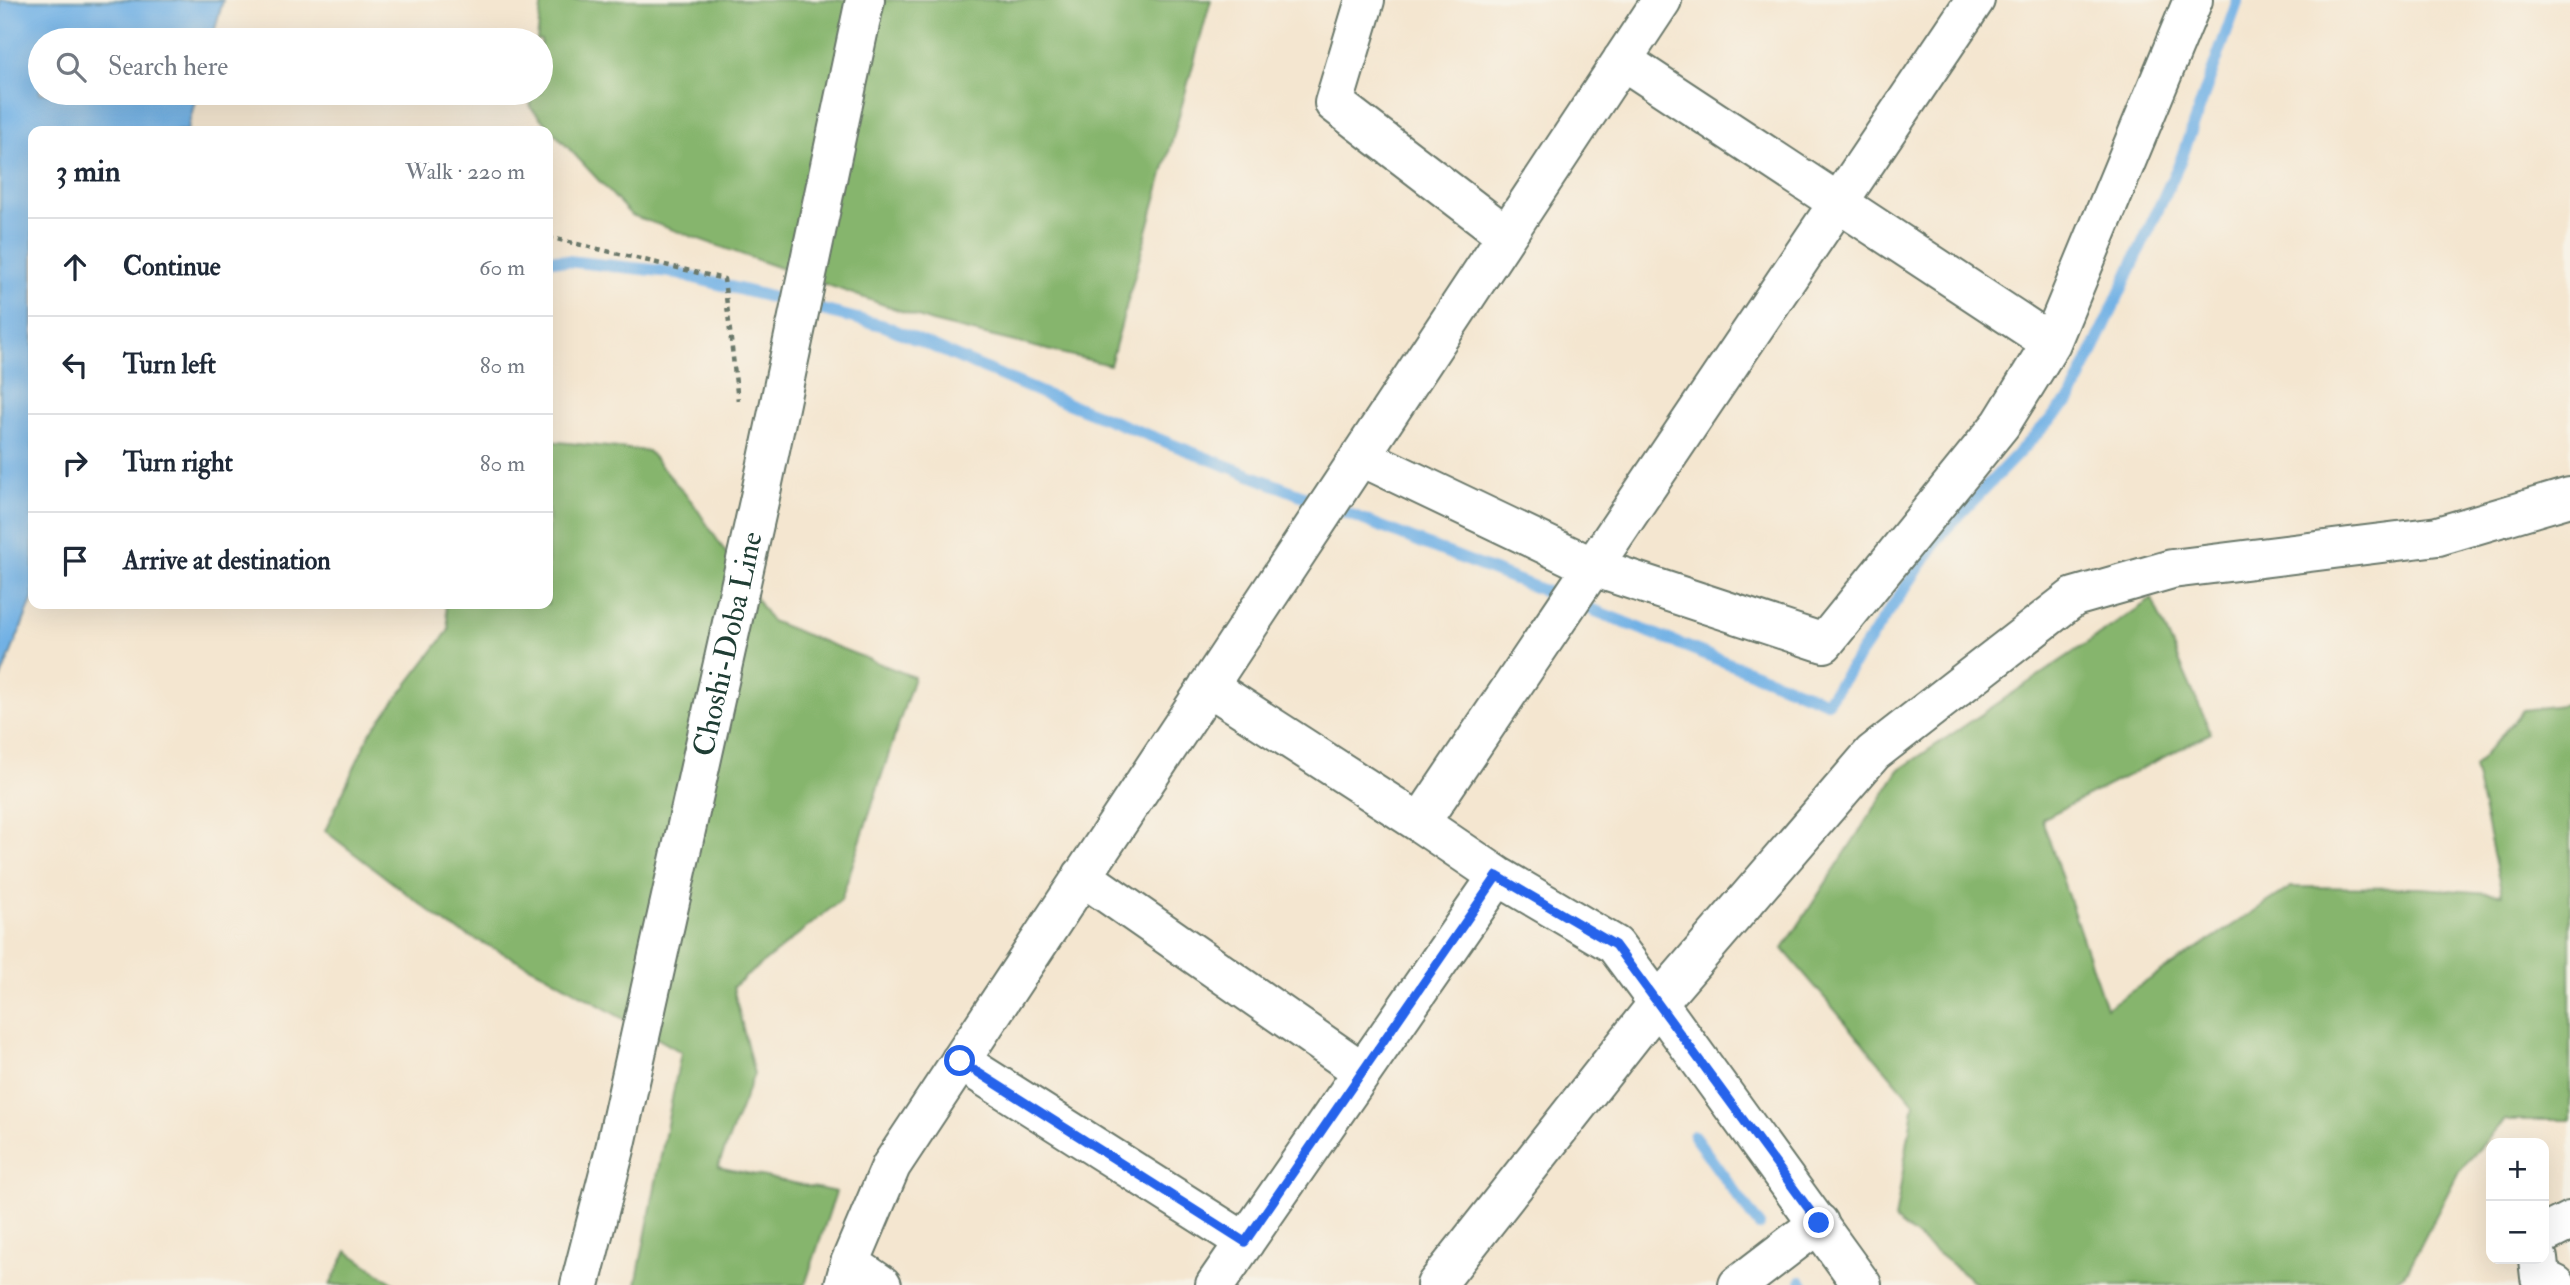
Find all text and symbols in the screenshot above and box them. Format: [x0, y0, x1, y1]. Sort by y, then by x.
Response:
search box [28, 28, 553, 105]
icon: search [52, 48, 90, 86]
text: Search here [108, 51, 228, 83]
text: 3 min [56, 153, 121, 190]
text: Walk · 220 m [405, 157, 525, 186]
icon: ahead [56, 248, 94, 286]
text: Continue [123, 251, 221, 283]
text: 60 m [479, 253, 525, 282]
icon: left [56, 346, 94, 384]
text: Turn left [123, 349, 216, 381]
text: 80 m [480, 351, 525, 380]
icon: right [56, 444, 94, 482]
text: Turn right [123, 447, 233, 479]
text: 80 m [480, 449, 525, 478]
street label: Choshi-Doba Line [684, 528, 770, 759]
icon: arrive [56, 542, 94, 580]
text: Arrive at destination [123, 545, 331, 577]
route start [944, 1045, 975, 1076]
map controls [2486, 1138, 2549, 1264]
button: + [2486, 1138, 2549, 1201]
button: − [2486, 1201, 2549, 1264]
route end [1803, 1207, 1834, 1238]

